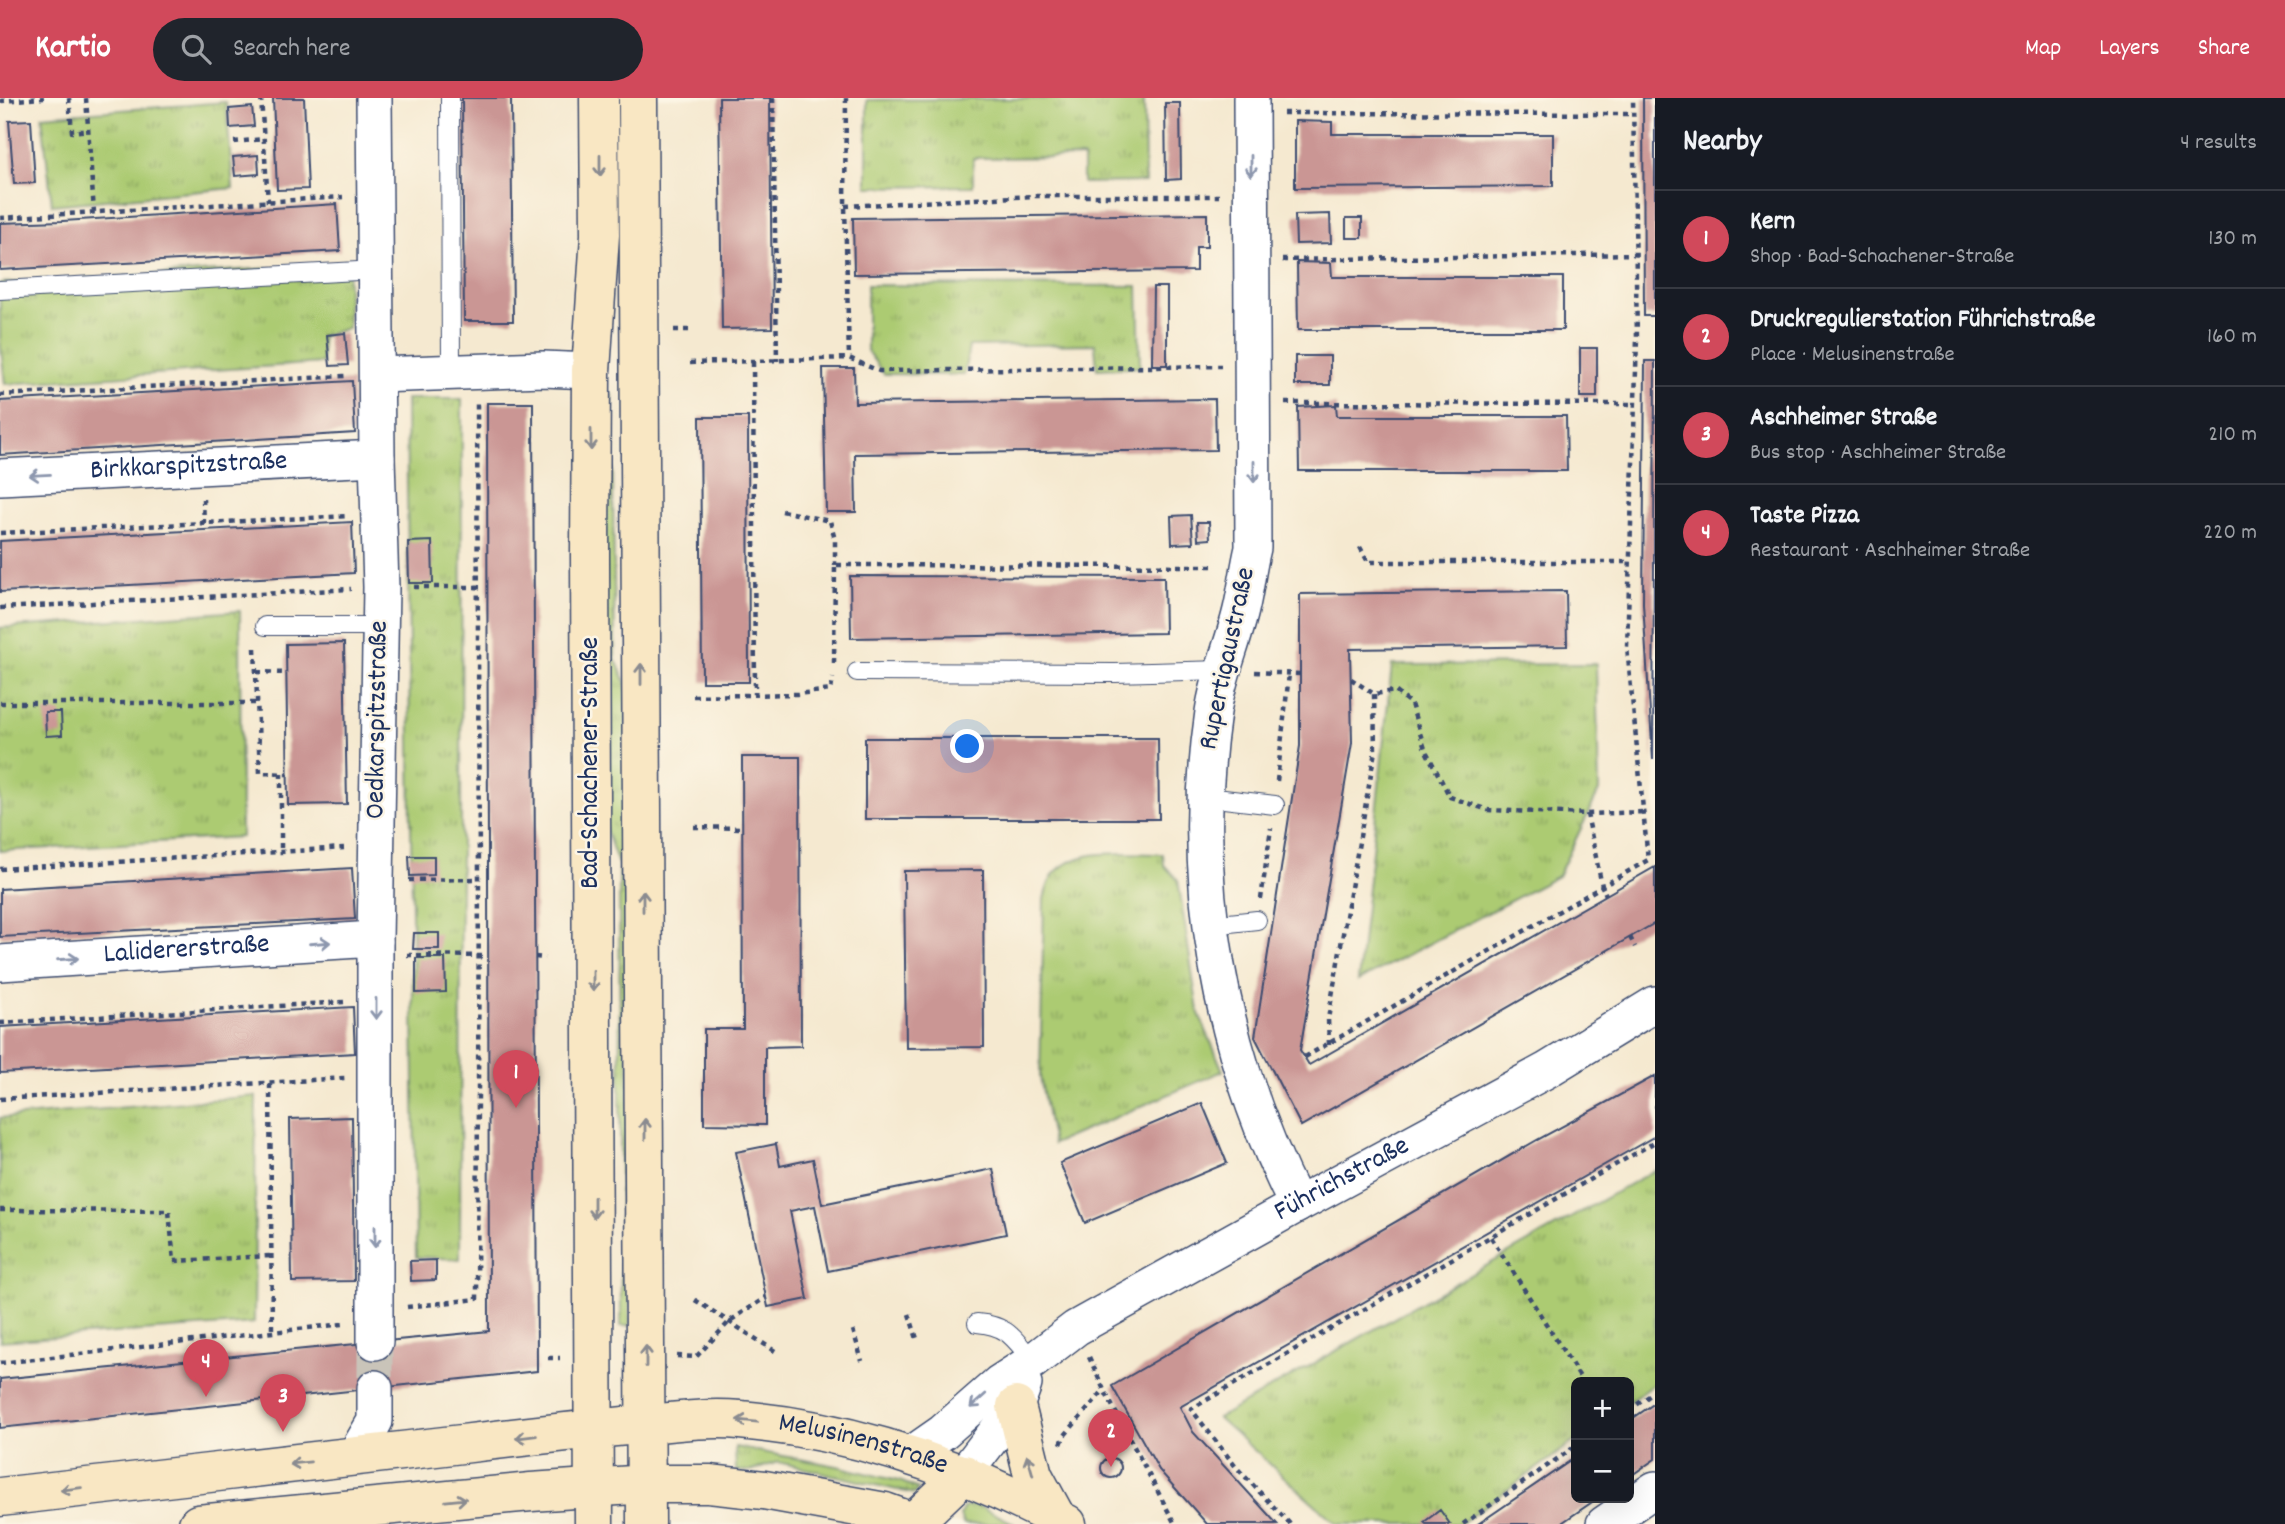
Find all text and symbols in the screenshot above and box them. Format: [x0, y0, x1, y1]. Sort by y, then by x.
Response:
search box [153, 18, 643, 81]
text: Kartio [35, 26, 111, 73]
icon: search [177, 30, 215, 68]
text: Search here [233, 31, 350, 68]
text: Map [2025, 32, 2061, 66]
text: Layers [2099, 32, 2160, 66]
text: Share [2198, 32, 2250, 66]
text: Nearby [1683, 122, 1761, 165]
text: 4 results [2180, 127, 2257, 160]
one-way arrow [593, 154, 607, 177]
one-way arrow [1244, 154, 1258, 177]
text: Kern [1750, 204, 1795, 241]
text: 1 [1703, 223, 1709, 256]
text: 130 m [2208, 223, 2257, 256]
text: Shop · Bad-Schachener-Straße [1750, 241, 2014, 274]
text: Druckregulierstation Führichstraße [1750, 302, 2095, 339]
text: 2 [1701, 321, 1711, 354]
text: 160 m [2207, 321, 2257, 354]
text: Place · Melusinenstraße [1750, 339, 1955, 372]
text: Aschheimer Straße [1750, 400, 1937, 437]
text: 3 [1701, 419, 1711, 452]
text: 210 m [2208, 419, 2257, 452]
one-way arrow [584, 428, 598, 451]
text: Bus stop · Aschheimer Straße [1750, 437, 2006, 470]
street label: Birkkarspitzstraße [89, 443, 288, 492]
one-way arrow [1247, 460, 1261, 483]
one-way arrow [29, 469, 52, 482]
text: Taste Pizza [1750, 498, 1859, 535]
text: 4 [1701, 517, 1711, 550]
text: 220 m [2203, 517, 2257, 550]
text: Restaurant · Aschheimer Straße [1750, 535, 2030, 568]
street label: Rupertigaustraße [1190, 564, 1268, 754]
street label: Oedkarspitzstraße [357, 620, 401, 820]
street label: Bad-Schachener-Straße [572, 637, 612, 889]
one-way arrow [635, 662, 648, 685]
your location [950, 729, 984, 763]
one-way arrow [636, 890, 650, 913]
street label: Lalidererstraße [102, 926, 271, 976]
one-way arrow [308, 936, 331, 949]
one-way arrow [56, 952, 79, 965]
one-way arrow [586, 969, 600, 992]
one-way arrow [369, 998, 382, 1021]
pin: 1 [493, 1050, 539, 1108]
one-way arrow [638, 1117, 652, 1140]
street label: Führichstraße [1268, 1128, 1417, 1233]
one-way arrow [587, 1197, 601, 1220]
one-way arrow [368, 1225, 382, 1248]
pin: 4 [183, 1339, 229, 1397]
one-way arrow [639, 1345, 653, 1368]
pin: 3 [260, 1374, 306, 1432]
map controls [1571, 1377, 1634, 1503]
button: + [1571, 1377, 1634, 1440]
one-way arrow [970, 1393, 987, 1410]
street label: Melusinenstraße [775, 1405, 953, 1487]
pin: 2 [1088, 1409, 1134, 1467]
one-way arrow [736, 1415, 759, 1428]
one-way arrow [516, 1430, 538, 1443]
button: − [1571, 1440, 1634, 1503]
one-way arrow [1023, 1454, 1036, 1477]
one-way arrow [290, 1457, 312, 1470]
one-way arrow [60, 1482, 83, 1495]
one-way arrow [444, 1493, 467, 1506]

